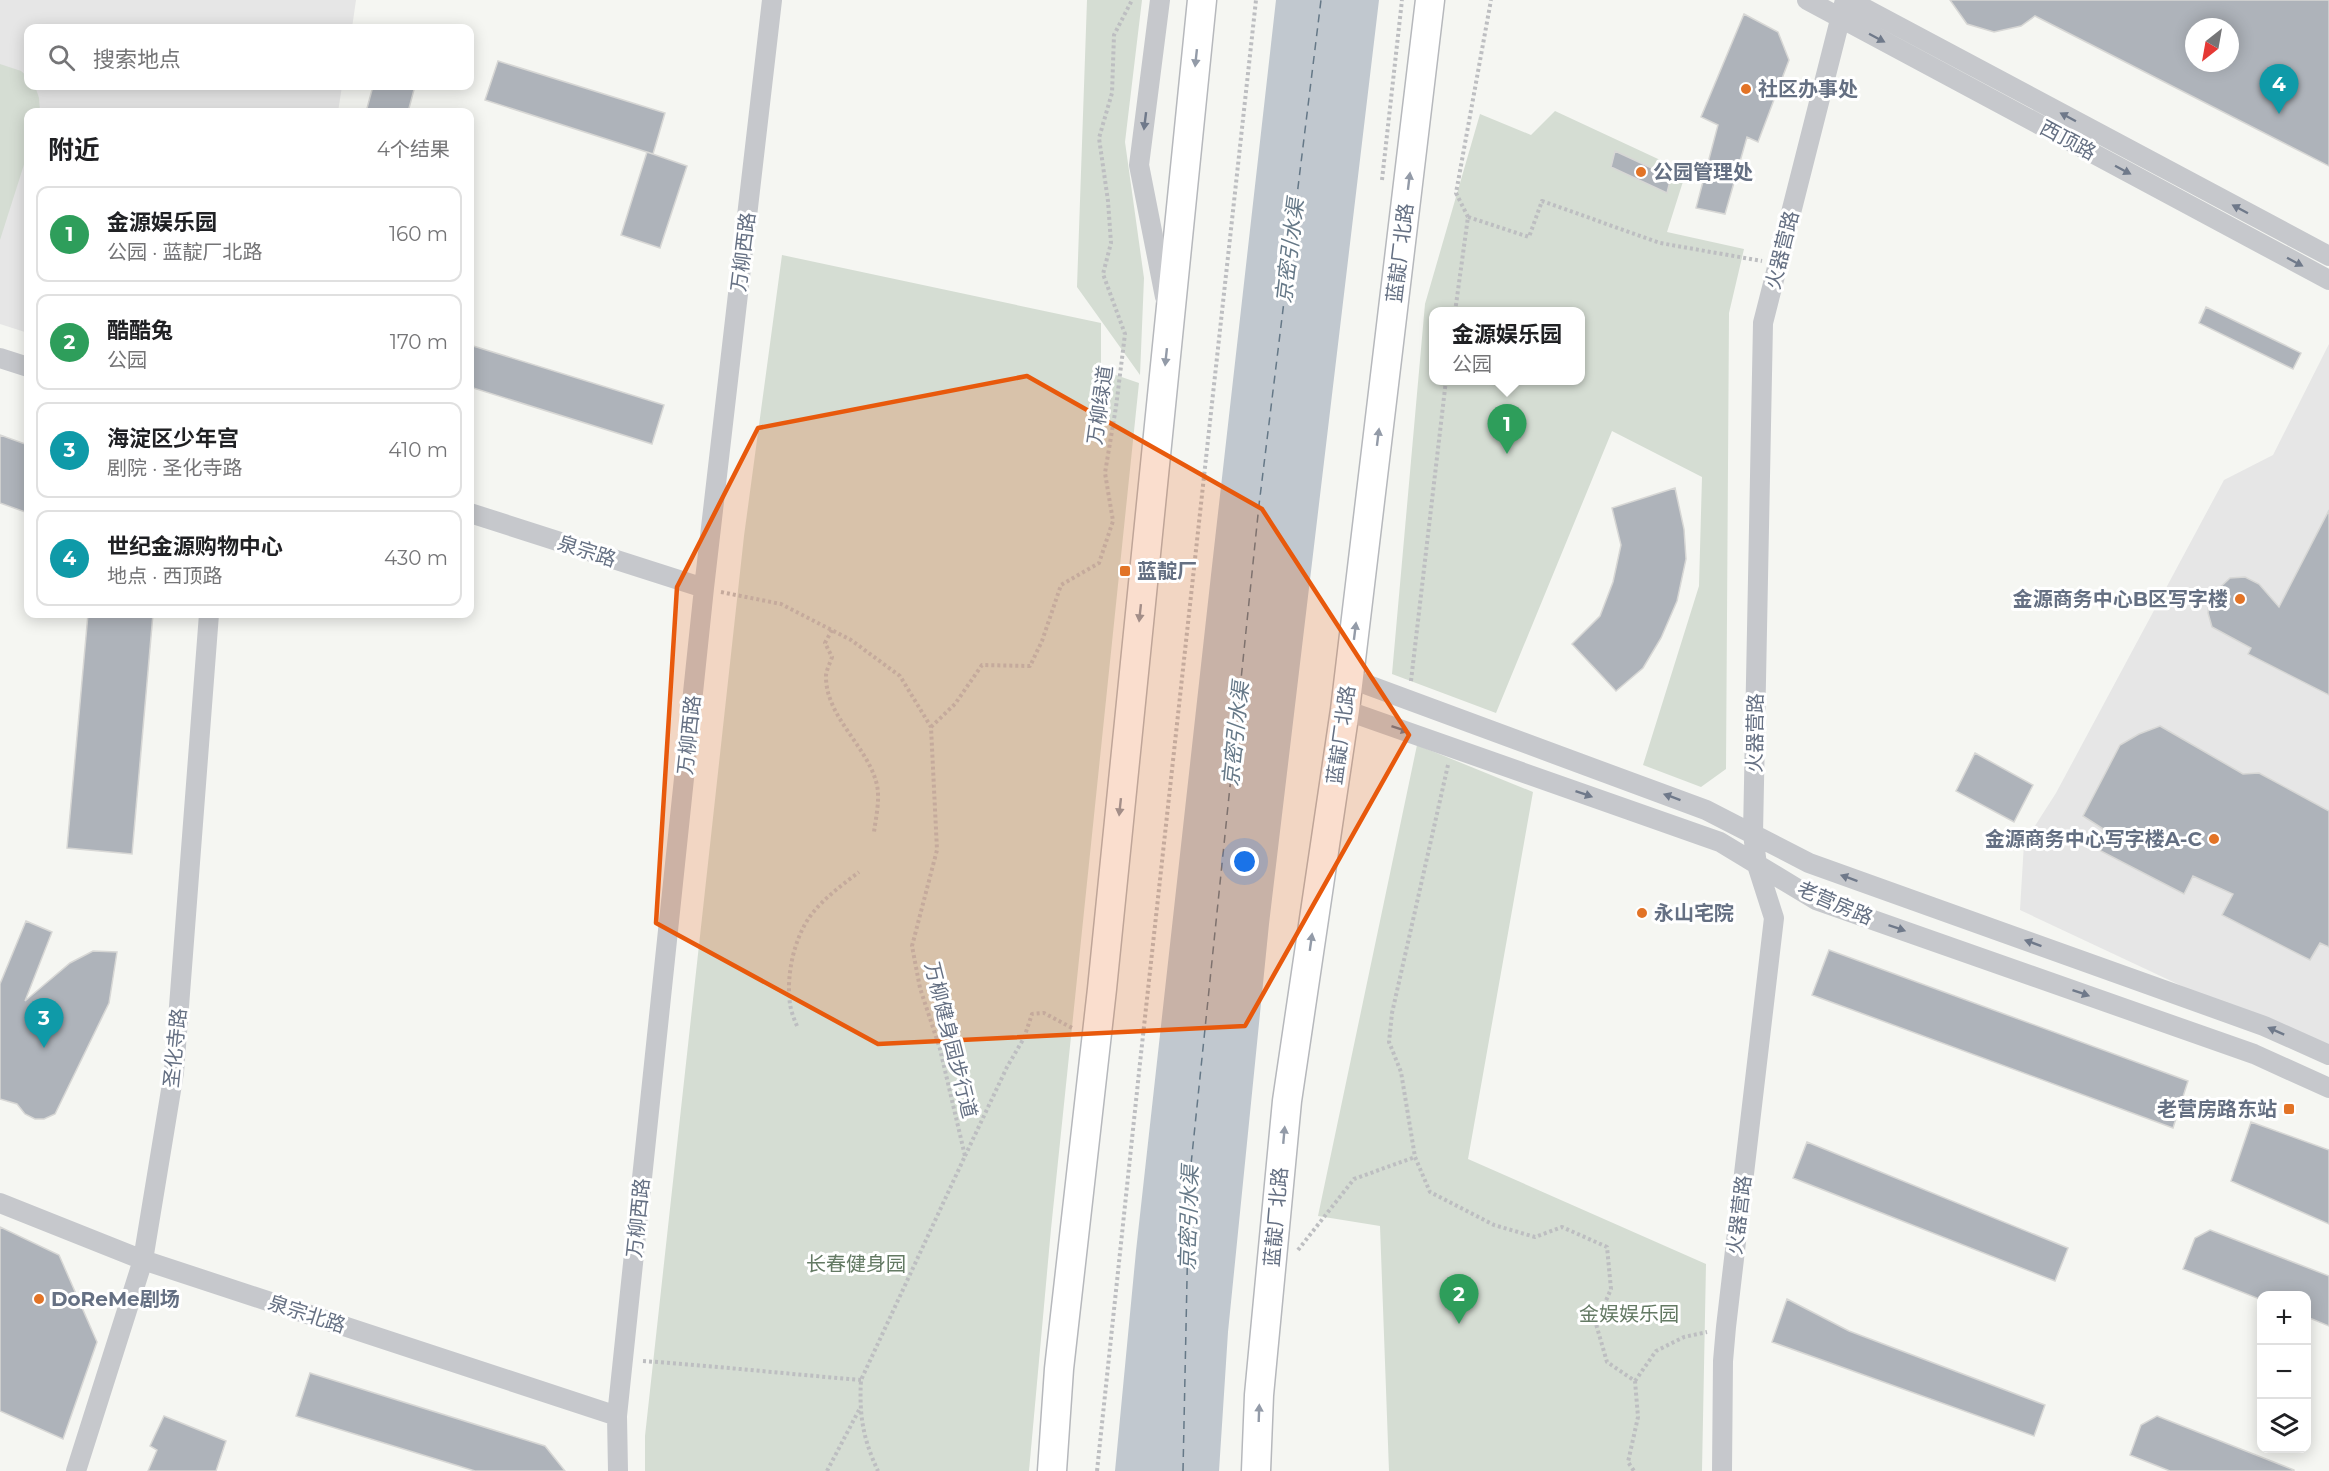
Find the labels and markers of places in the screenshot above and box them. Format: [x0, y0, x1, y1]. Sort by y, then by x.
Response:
pin: 4 [2260, 64, 2298, 114]
place label: 社区办事处 [1758, 77, 1858, 101]
marker: 社区办事处 [1739, 82, 1753, 96]
place label: 公园管理处 [1653, 160, 1753, 184]
marker: 公园管理处 [1634, 165, 1648, 179]
pin: 1 [1488, 404, 1526, 454]
place label: 蓝靛厂 [1137, 559, 1197, 583]
marker: 蓝靛厂 [1118, 564, 1132, 578]
place label: 金源商务中心B区写字楼 [2013, 587, 2228, 611]
marker: 金源商务中心B区写字楼 [2233, 592, 2247, 606]
place label: 金源商务中心写字楼A-C [1985, 827, 2203, 851]
marker: 金源商务中心写字楼A-C [2207, 832, 2221, 846]
place label: 永山宅院 [1654, 901, 1734, 925]
marker: 永山宅院 [1635, 906, 1649, 920]
pin: 3 [24, 998, 63, 1048]
place label: 老营房路东站 [2157, 1097, 2277, 1121]
marker: 老营房路东站 [2282, 1102, 2296, 1116]
pin: 2 [1440, 1274, 1478, 1324]
place label: DoReMe剧场 [51, 1287, 180, 1311]
marker: DoReMe剧场 [32, 1292, 46, 1306]

